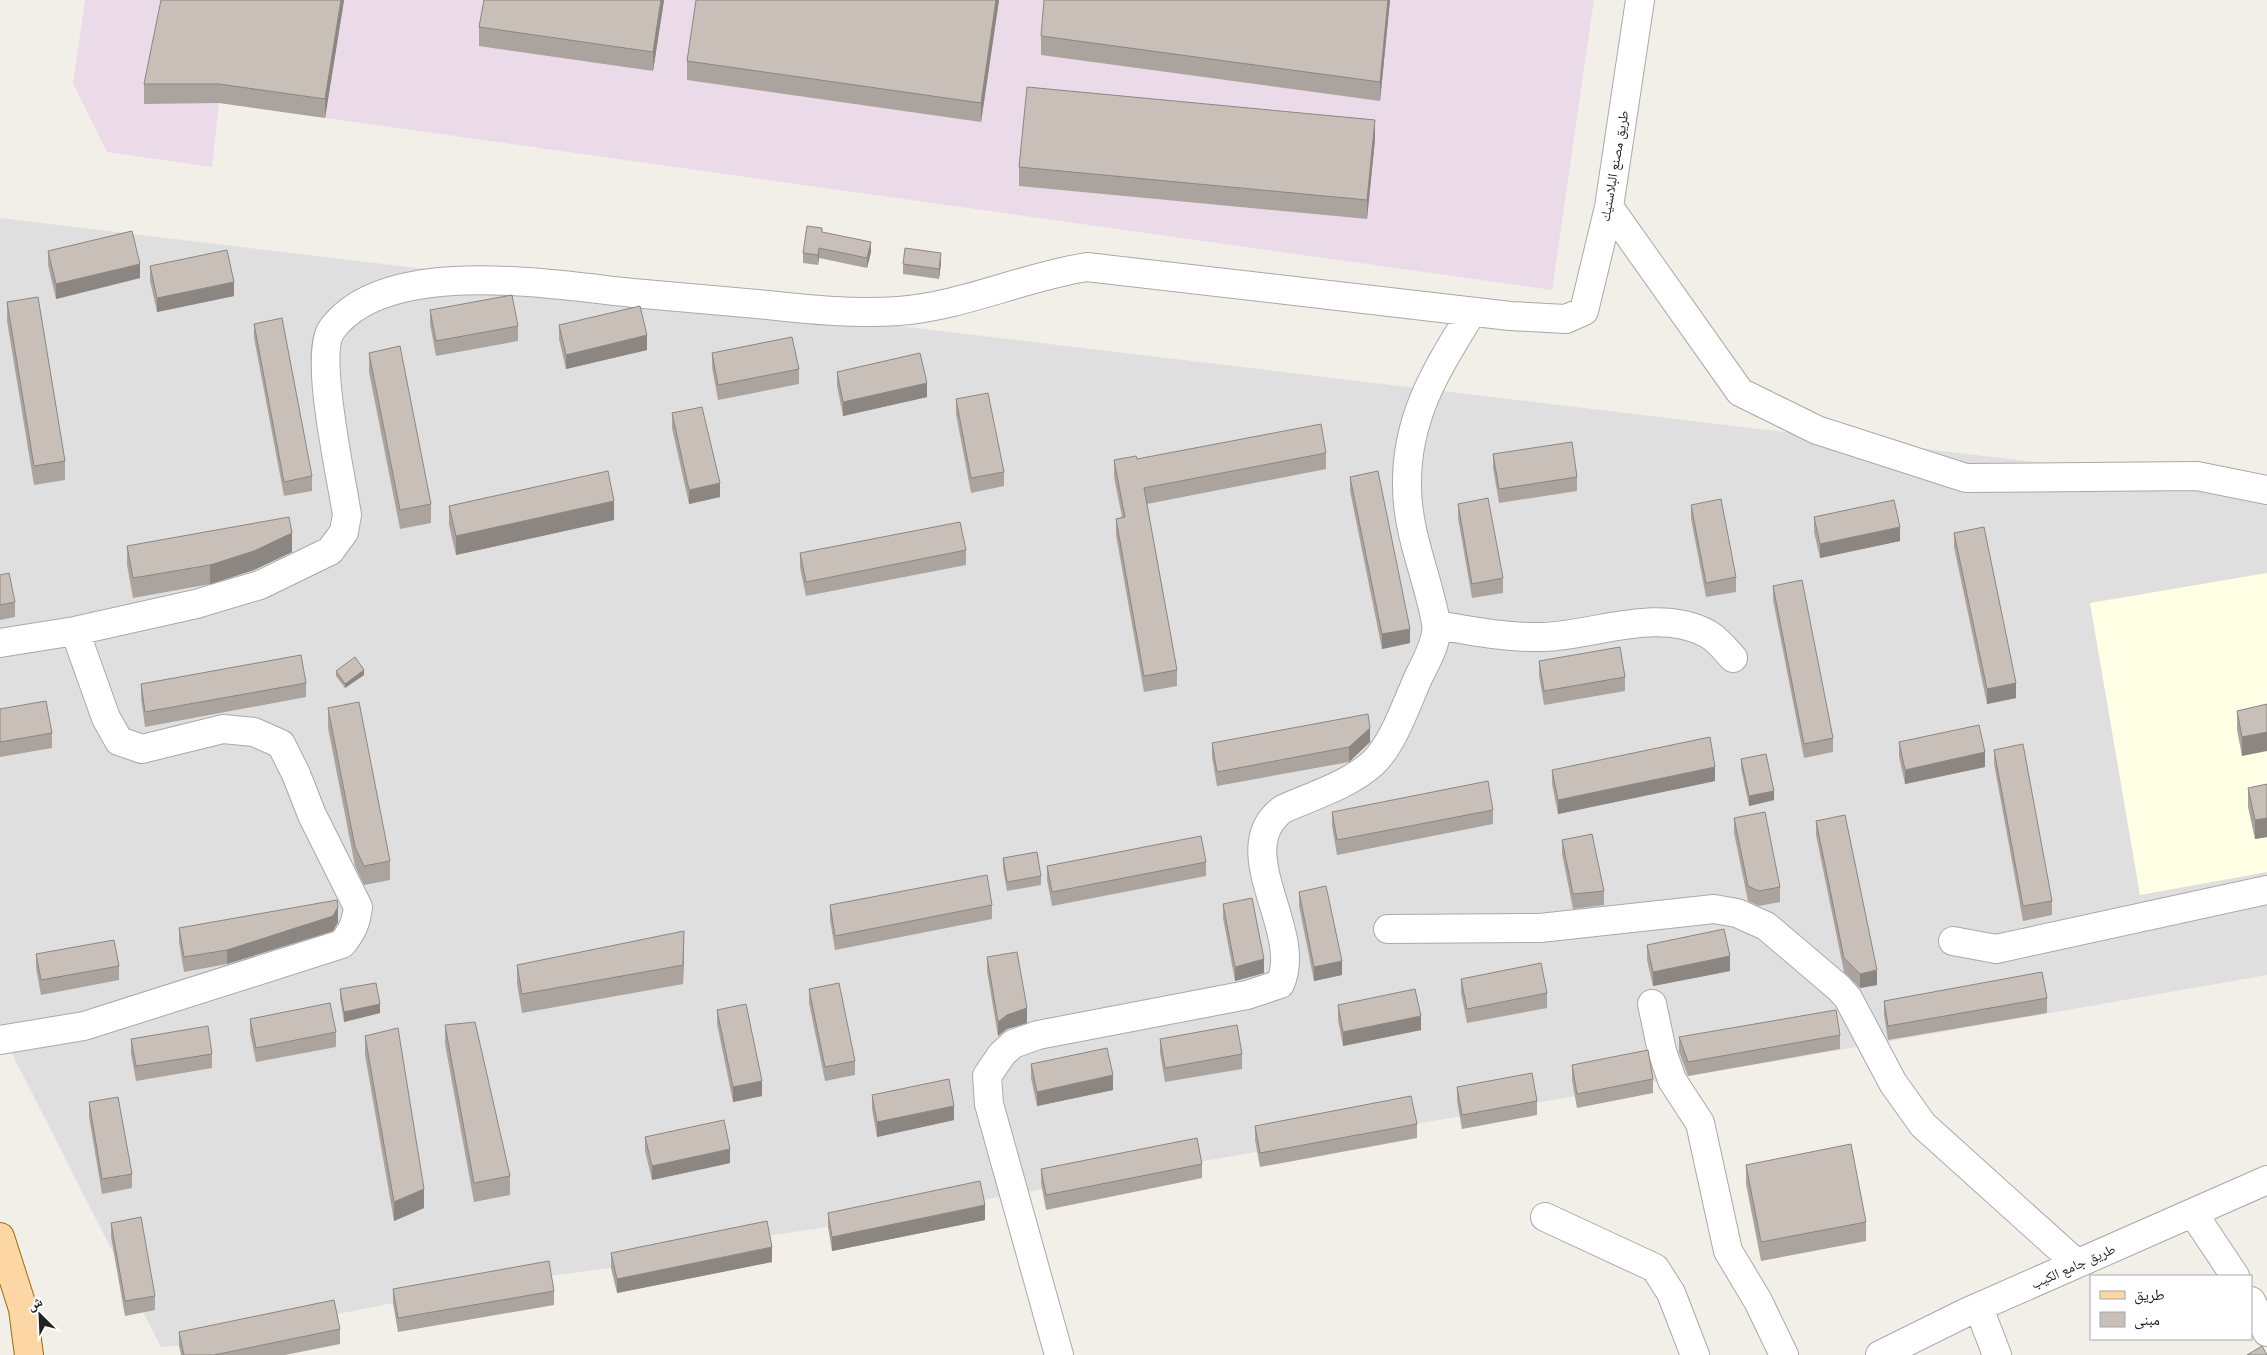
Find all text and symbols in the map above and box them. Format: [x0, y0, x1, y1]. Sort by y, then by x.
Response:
street label: طريق مصنع البلاستيك [1595, 109, 1634, 223]
street label: طريق جامع الكيب [2028, 1239, 2119, 1294]
legend [2090, 1275, 2252, 1340]
text: طريق [2134, 1285, 2165, 1305]
north arrow [15, 1290, 65, 1340]
text: ش [24, 1292, 45, 1314]
text: مبنى [2134, 1310, 2160, 1330]

